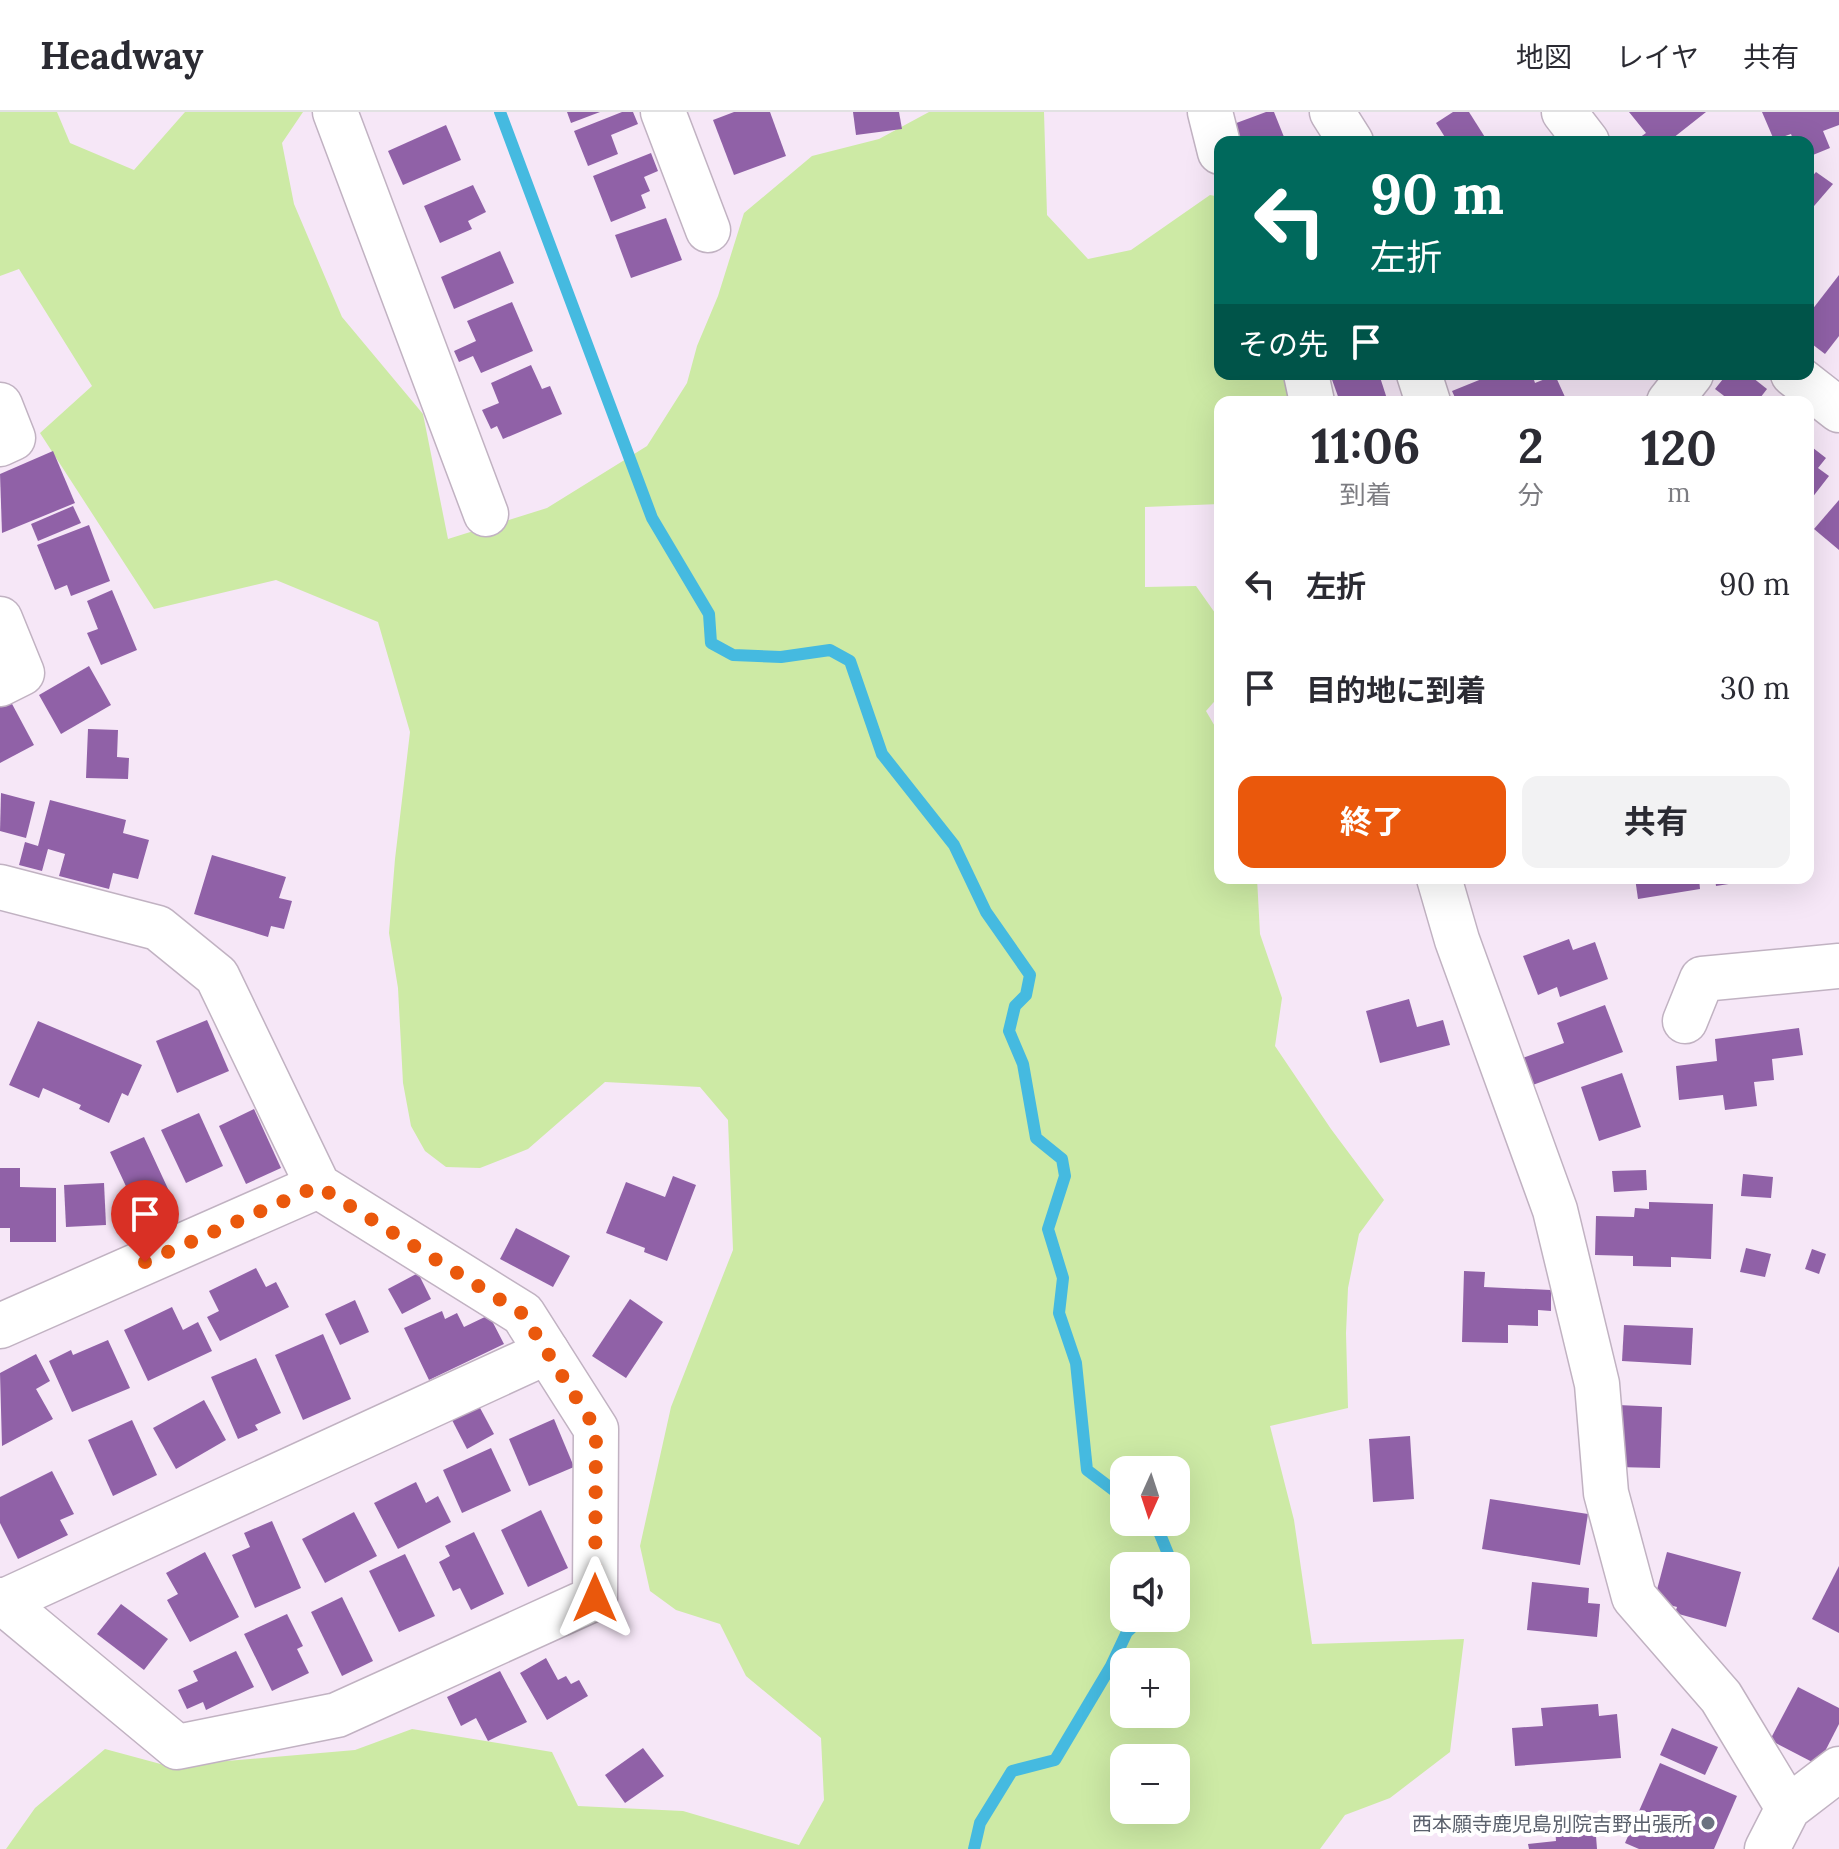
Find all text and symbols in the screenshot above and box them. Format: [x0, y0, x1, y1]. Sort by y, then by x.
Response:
text: Headway [40, 31, 203, 79]
text: 地図 [1516, 39, 1572, 75]
text: レイヤ [1616, 39, 1699, 75]
text: 共有 [1743, 39, 1799, 75]
text: 90 m [1370, 158, 1504, 229]
icon: left [1238, 168, 1342, 272]
text: 左折 [1370, 234, 1442, 280]
icon: arrive [1344, 320, 1388, 364]
text: その先 [1238, 325, 1328, 363]
text: 11:06 [1311, 415, 1420, 476]
text: 2 [1518, 415, 1544, 476]
text: 120 [1641, 417, 1717, 478]
text: m [1667, 476, 1690, 509]
text: 到着 [1340, 478, 1392, 511]
text: 分 [1518, 478, 1544, 511]
icon: left [1238, 562, 1282, 606]
text: 90 m [1719, 565, 1790, 603]
text: 左折 [1306, 567, 1366, 605]
icon: arrive [1238, 666, 1282, 710]
text: 30 m [1720, 669, 1790, 707]
text: 目的地に到着 [1306, 671, 1486, 709]
button: 終了 [1238, 776, 1506, 868]
button: 共有 [1522, 776, 1790, 868]
pin [111, 1180, 179, 1262]
icon: arrive [123, 1192, 167, 1236]
north arrow [1110, 1456, 1190, 1536]
map controls [1110, 1456, 1190, 1824]
button: sound [1110, 1552, 1190, 1632]
position arrow [553, 1556, 637, 1640]
button: + [1110, 1648, 1190, 1728]
button: − [1110, 1744, 1190, 1824]
place label: 西本願寺鹿児島別院吉野出張所 [1412, 1811, 1692, 1836]
marker: 西本願寺鹿児島別院吉野出張所 [1699, 1814, 1717, 1832]

